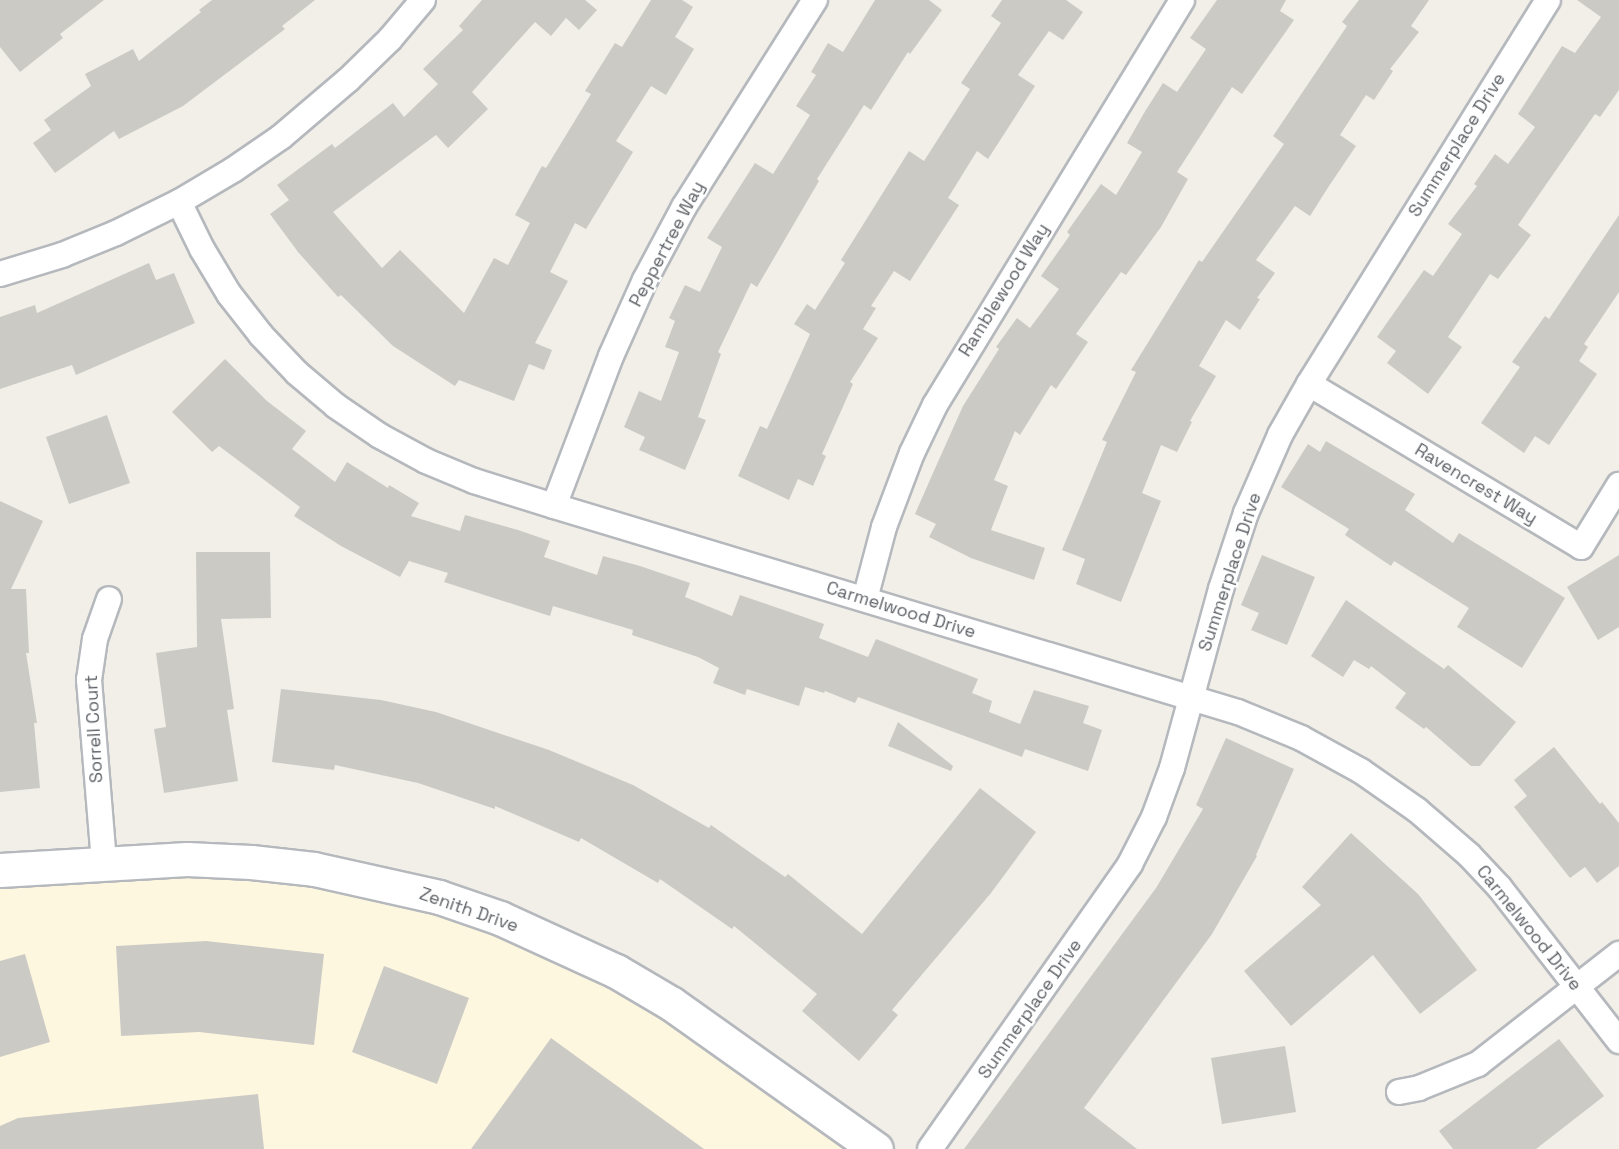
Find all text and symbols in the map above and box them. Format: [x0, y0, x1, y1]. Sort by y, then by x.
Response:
street label: Summerplace Drive [1404, 69, 1510, 221]
street label: Peppertree Way [625, 177, 709, 311]
street label: Ramblewood Way [954, 219, 1054, 361]
street label: Ravencrest Way [1411, 439, 1541, 529]
street label: Summerplace Drive [1194, 490, 1266, 654]
street label: Carmelwood Drive [824, 577, 978, 643]
street label: Sorrell Court [80, 674, 108, 784]
street label: Carmelwood Drive [1472, 861, 1586, 995]
street label: Zenith Drive [417, 883, 521, 937]
street label: Summerplace Drive [974, 935, 1086, 1083]

